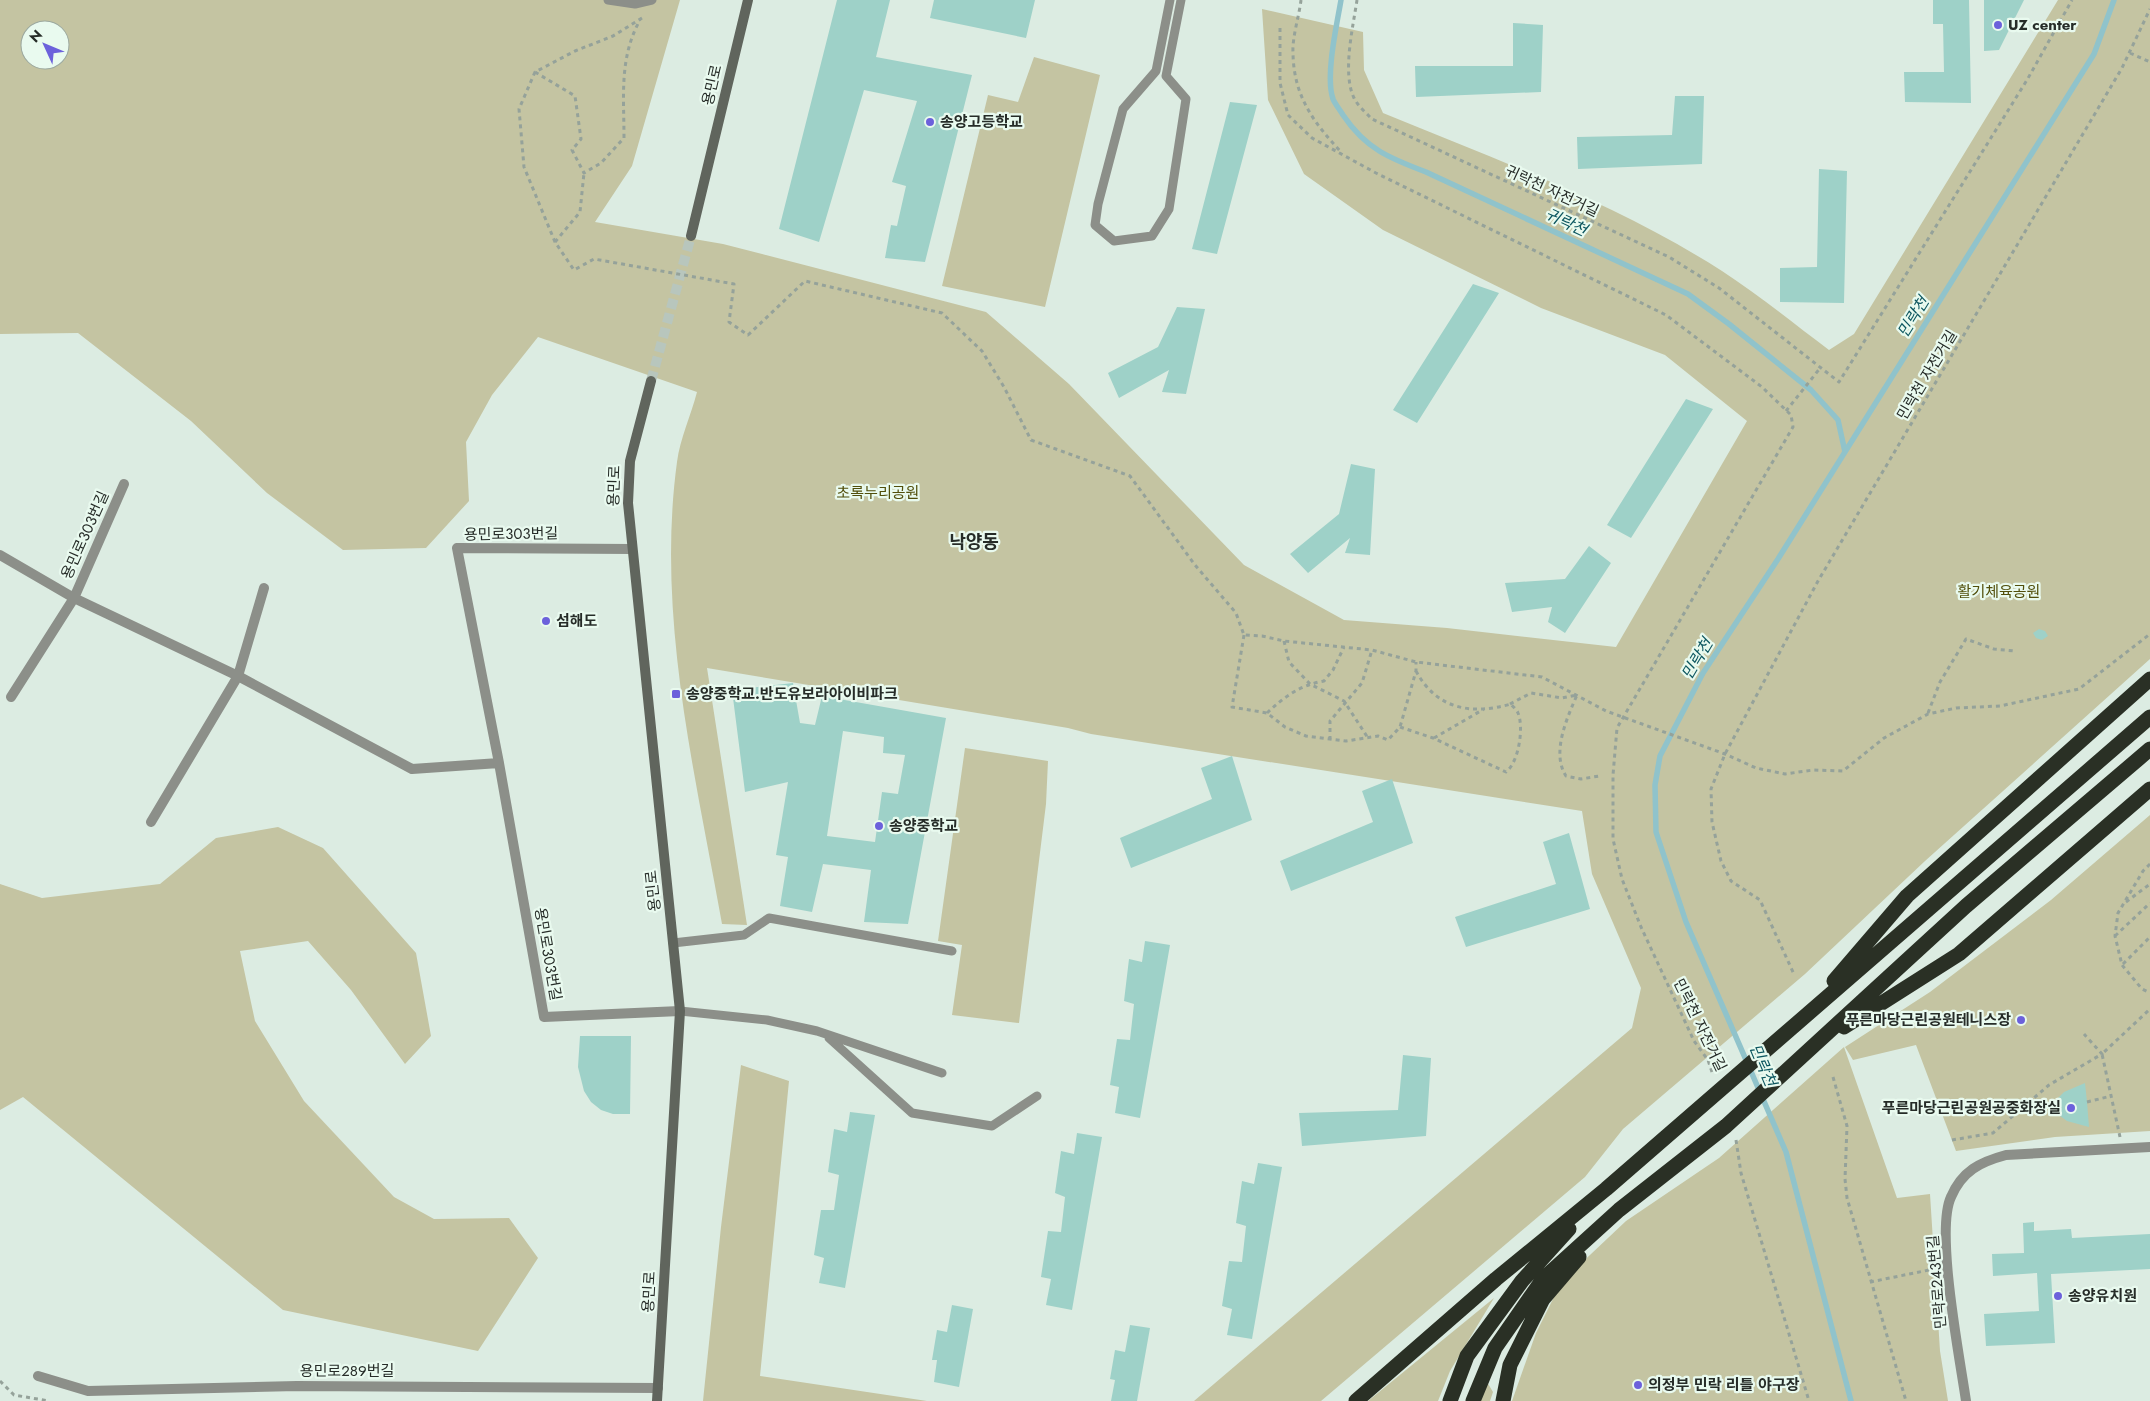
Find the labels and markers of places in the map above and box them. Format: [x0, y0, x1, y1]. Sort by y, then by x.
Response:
place label: UZ center [2008, 14, 2077, 36]
marker: UZ center [1992, 19, 2004, 31]
place label: 송양고등학교 [940, 111, 1023, 133]
marker: 송양고등학교 [924, 116, 936, 128]
place label: 섬해도 [556, 610, 598, 632]
marker: 섬해도 [540, 615, 552, 627]
place label: 송양중학교.반도유보라아이비파크 [686, 683, 898, 705]
marker: 송양중학교.반도유보라아이비파크 [670, 688, 682, 700]
place label: 송양중학교 [889, 815, 958, 837]
marker: 송양중학교 [873, 820, 885, 832]
place label: 푸른마당근린공원테니스장 [1845, 1009, 2011, 1031]
marker: 푸른마당근린공원테니스장 [2015, 1014, 2027, 1026]
place label: 푸른마당근린공원공중화장실 [1882, 1097, 2061, 1119]
marker: 푸른마당근린공원공중화장실 [2065, 1102, 2077, 1114]
place label: 송양유치원 [2068, 1285, 2137, 1307]
marker: 송양유치원 [2052, 1290, 2064, 1302]
place label: 의정부 민락 리틀 야구장 [1648, 1374, 1800, 1396]
marker: 의정부 민락 리틀 야구장 [1632, 1379, 1644, 1391]

